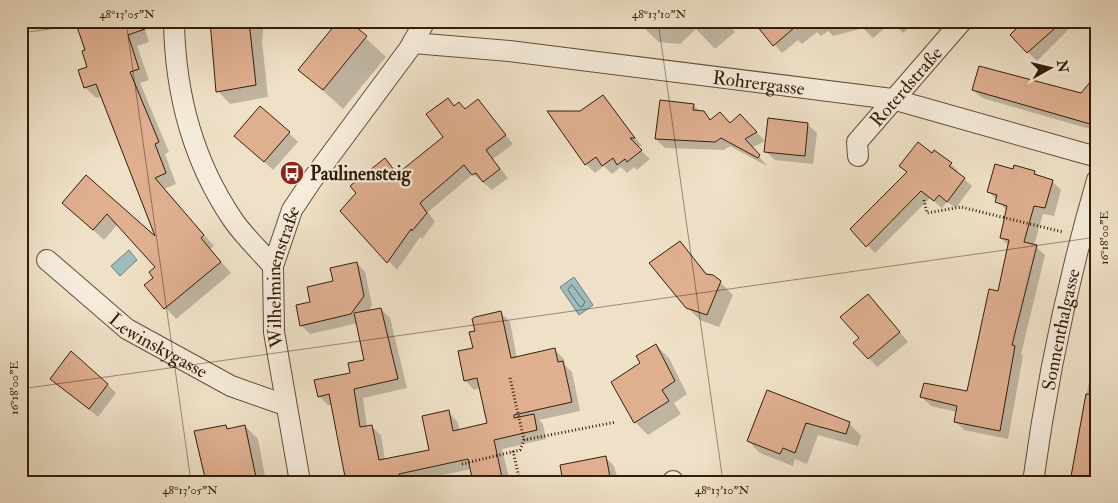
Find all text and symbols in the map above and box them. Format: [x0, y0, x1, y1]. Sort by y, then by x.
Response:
text: 48°13'05"N [99, 7, 155, 22]
text: 48°13'10"N [632, 7, 687, 22]
street label: Roterdstraße [865, 42, 948, 132]
north arrow [1026, 42, 1076, 92]
text: N [1053, 58, 1072, 74]
street label: Rohrergasse [711, 66, 806, 101]
bus stop icon: Paulinensteig [279, 160, 305, 186]
place label: Paulinensteig [310, 162, 411, 187]
street label: Wilhelminenstraße [262, 200, 305, 350]
text: 16°18'00"E [1097, 211, 1112, 265]
street label: Sonnenthalgasse [1037, 266, 1086, 392]
street label: Lewinskygasse [104, 308, 212, 384]
text: 16°18'00"E [7, 361, 22, 415]
text: 48°13'05"N [162, 483, 218, 498]
text: 48°13'10"N [695, 483, 750, 498]

